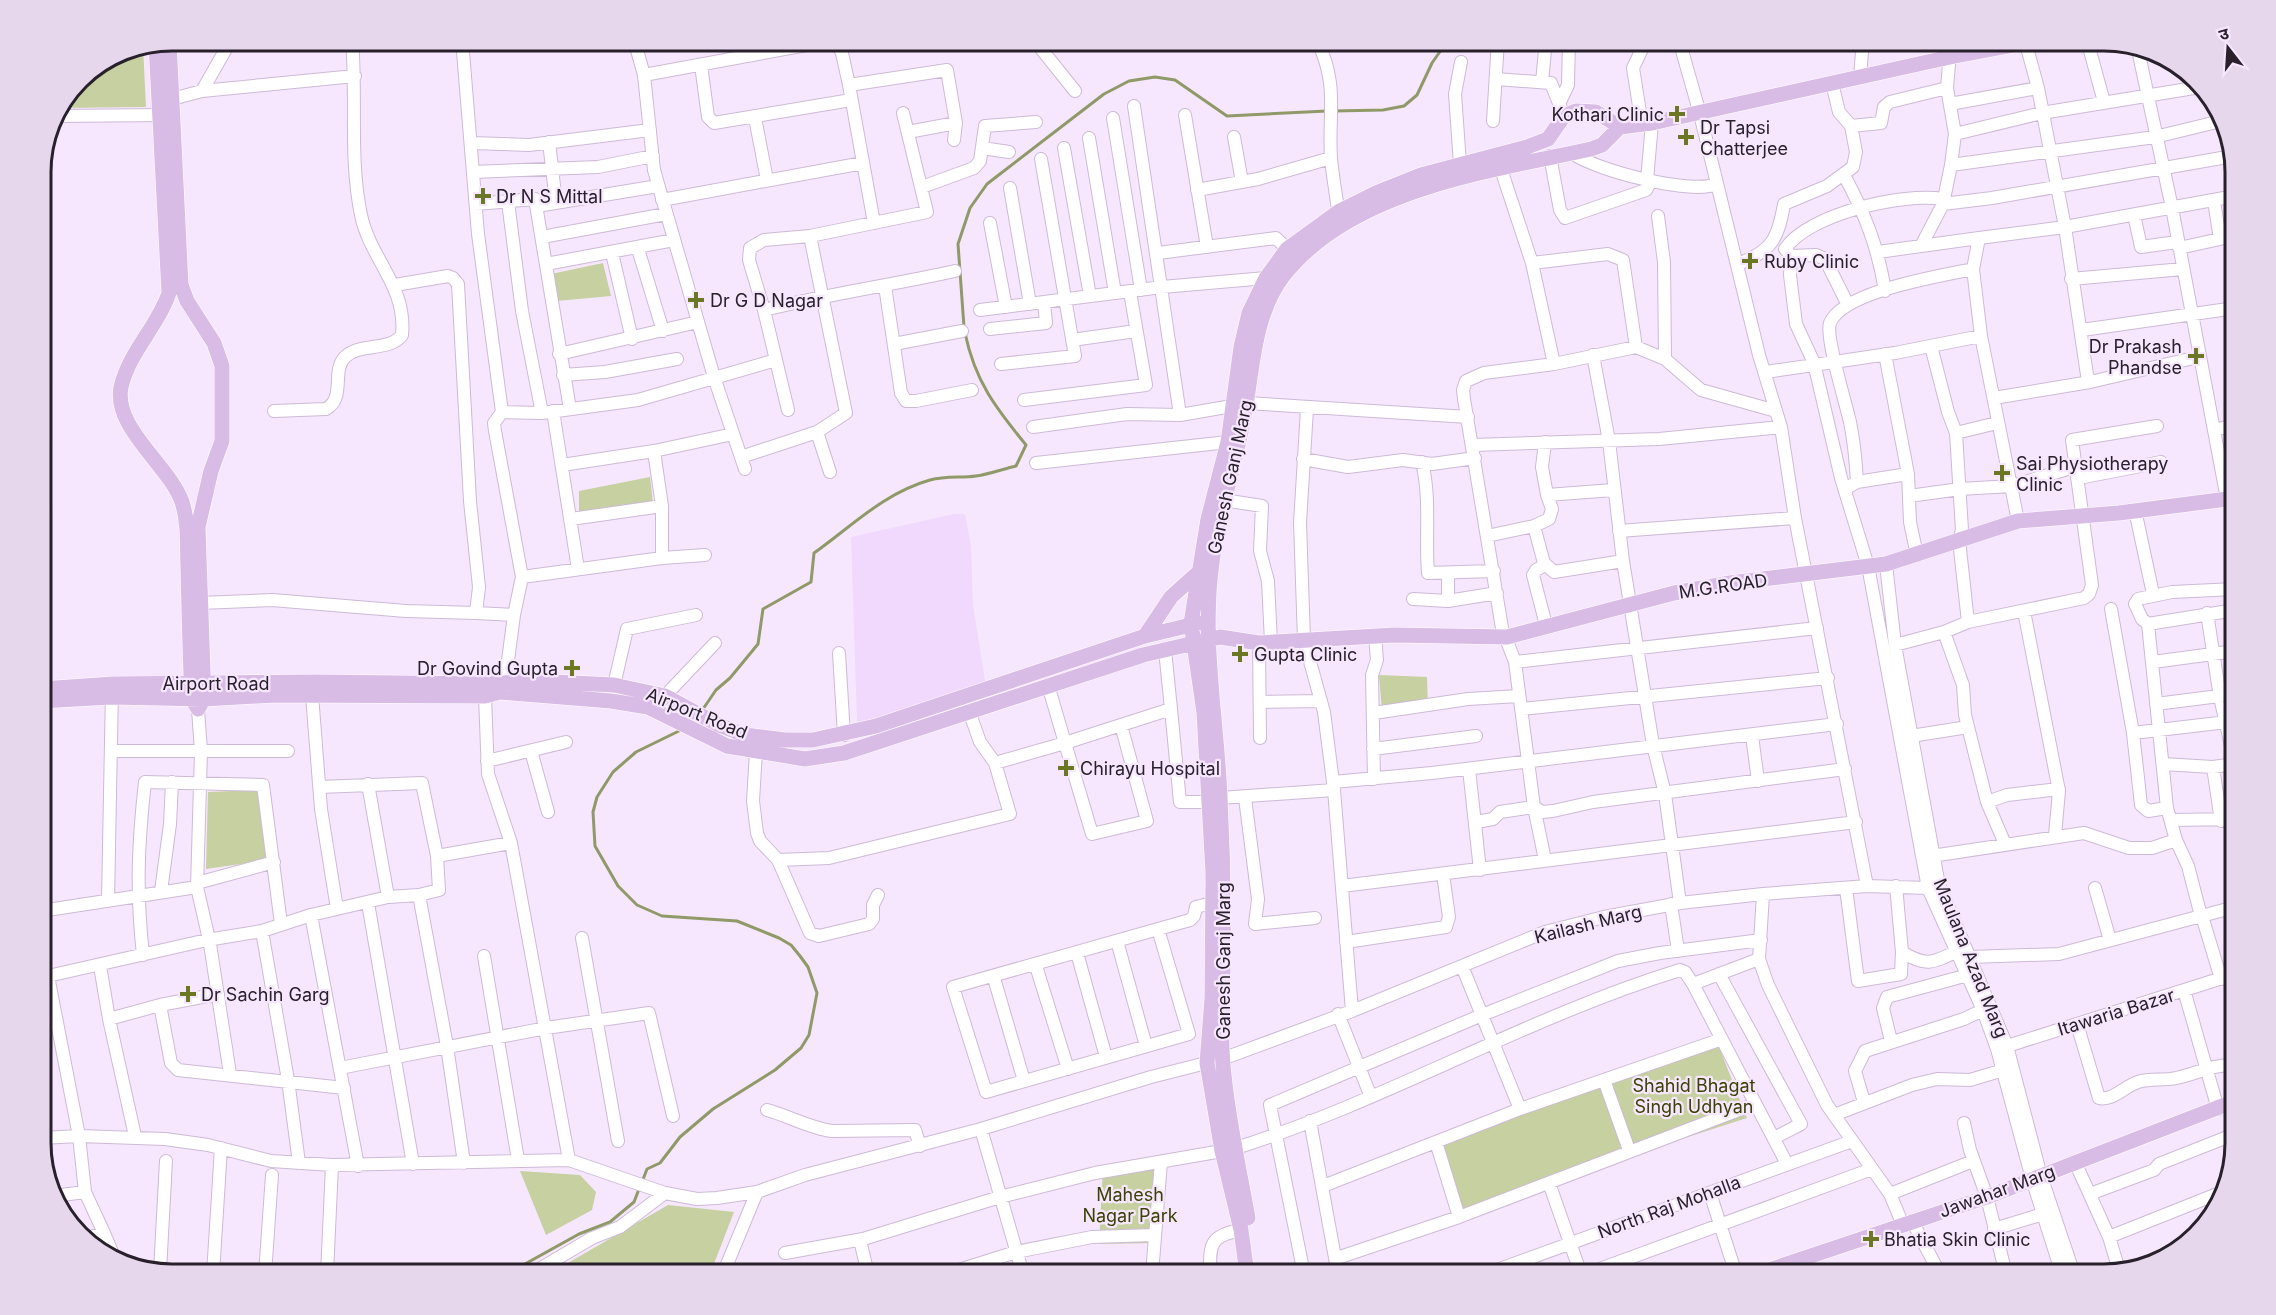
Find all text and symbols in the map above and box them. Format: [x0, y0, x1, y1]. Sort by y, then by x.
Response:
north arrow [2198, 18, 2258, 78]
text: उ [2216, 23, 2232, 45]
place label: Kothari Clinic [1552, 104, 1664, 125]
marker: Kothari Clinic [1668, 105, 1686, 123]
place label: Dr Tapsi Chatterjee [1700, 117, 1788, 159]
marker: Dr Tapsi Chatterjee [1677, 128, 1695, 146]
place label: Dr N S Mittal [496, 186, 603, 207]
marker: Dr N S Mittal [474, 187, 492, 205]
place label: Ruby Clinic [1764, 251, 1859, 272]
marker: Ruby Clinic [1741, 252, 1759, 270]
place label: Dr G D Nagar [710, 290, 823, 311]
marker: Dr G D Nagar [687, 291, 705, 309]
place label: Dr Prakash Phandse [2089, 336, 2182, 378]
marker: Dr Prakash Phandse [2187, 347, 2205, 365]
street label: Ganesh Ganj Marg [1203, 398, 1257, 556]
place label: Sai Physiotherapy Clinic [2016, 453, 2168, 495]
marker: Sai Physiotherapy Clinic [1993, 464, 2011, 482]
street label: M.G.ROAD [1677, 569, 1769, 603]
place label: Gupta Clinic [1254, 644, 1357, 665]
marker: Gupta Clinic [1231, 645, 1249, 663]
place label: Dr Govind Gupta [417, 658, 558, 679]
marker: Dr Govind Gupta [563, 659, 581, 677]
street label: Airport Road [162, 673, 270, 694]
street label: Airport Road [643, 683, 751, 743]
place label: Chirayu Hospital [1080, 758, 1220, 779]
marker: Chirayu Hospital [1057, 759, 1075, 777]
street label: Maulana Azad Marg [1929, 875, 2013, 1041]
street label: Ganesh Ganj Marg [1213, 882, 1234, 1040]
street label: Kailash Marg [1532, 900, 1644, 948]
place label: Dr Sachin Garg [201, 984, 330, 1005]
street label: Itawaria Bazar [2055, 984, 2177, 1040]
marker: Dr Sachin Garg [179, 985, 197, 1003]
park label: Shahid Bhagat Singh Udhyan [1633, 1075, 1756, 1117]
street label: Jawahar Marg [1936, 1160, 2058, 1222]
street label: North Raj Mohalla [1595, 1171, 1743, 1243]
park label: Mahesh Nagar Park [1082, 1184, 1178, 1226]
place label: Bhatia Skin Clinic [1884, 1229, 2031, 1250]
marker: Bhatia Skin Clinic [1862, 1230, 1880, 1248]

